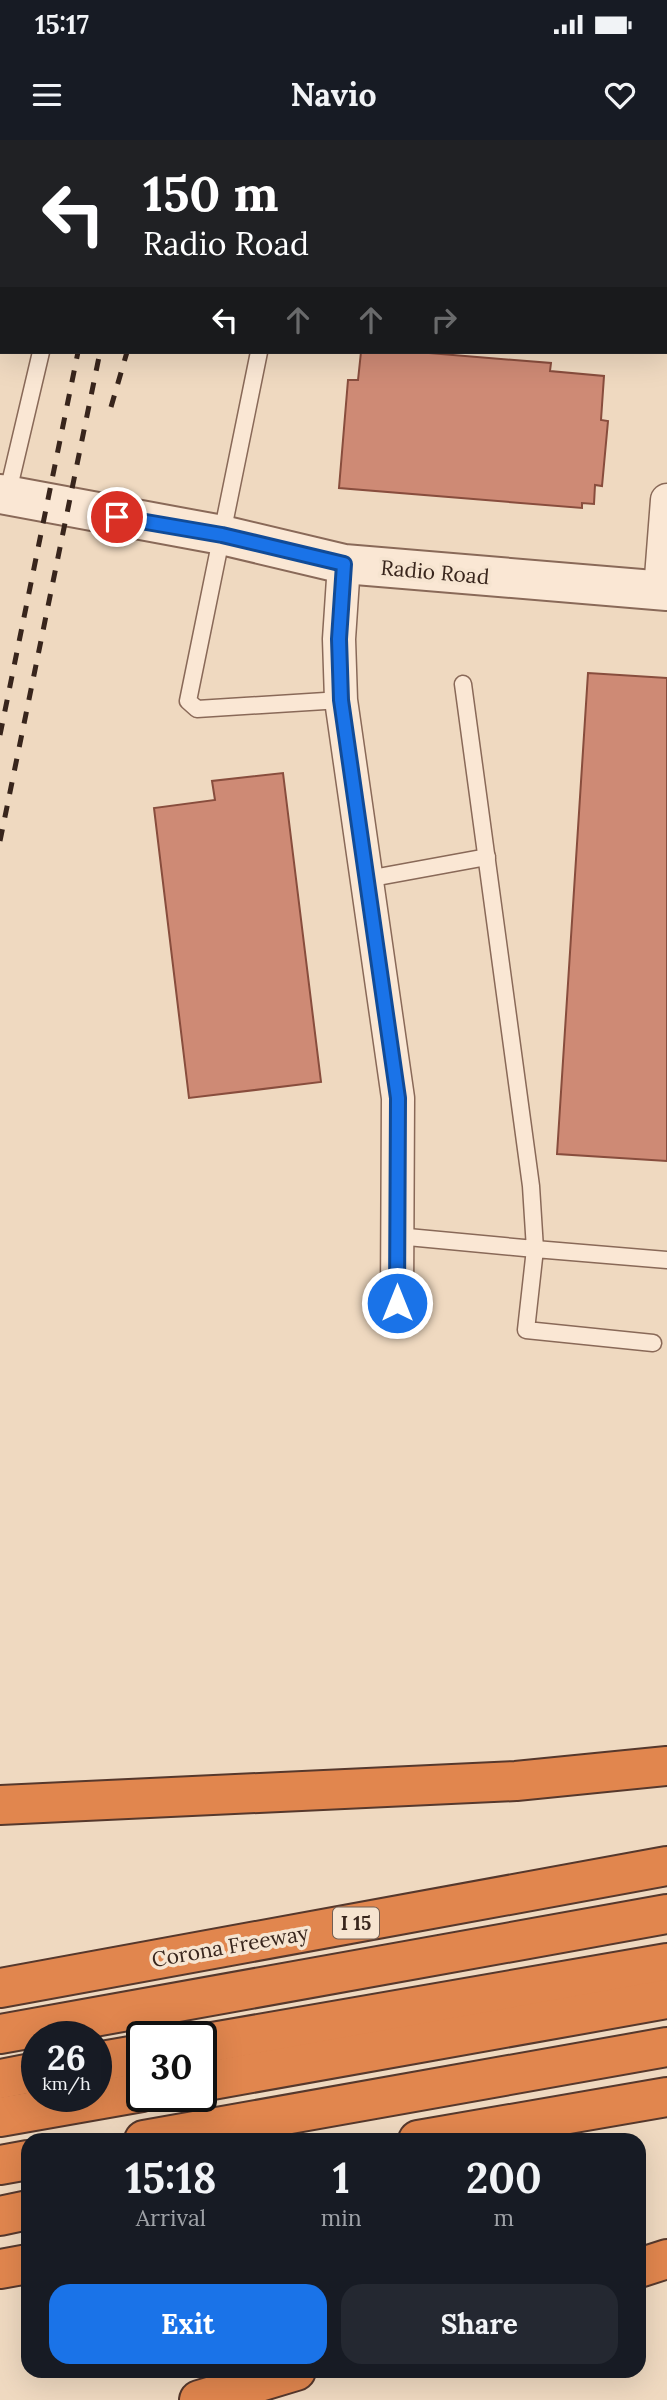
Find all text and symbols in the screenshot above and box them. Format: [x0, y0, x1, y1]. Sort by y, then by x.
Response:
text: 15:17 [35, 8, 89, 41]
text: Navio [290, 74, 377, 115]
icon: menu [28, 76, 66, 114]
icon: heart [601, 76, 639, 114]
text: 150 m [143, 162, 279, 224]
icon: left [28, 168, 119, 259]
text: Radio Road [143, 223, 309, 264]
icon: left [206, 301, 244, 339]
icon: ahead [279, 301, 317, 339]
icon: ahead [352, 301, 390, 339]
icon: right [425, 301, 463, 339]
pin [87, 487, 147, 547]
icon: arrive [98, 498, 136, 536]
street label: Radio Road [380, 554, 490, 590]
position arrow [360, 1266, 434, 1340]
road number: I 15 [333, 1908, 379, 1938]
street label: Corona Freeway [150, 1919, 310, 1973]
speed limit sign: 30 [126, 2021, 217, 2112]
text: 26 [47, 2035, 86, 2080]
text: km/h [42, 2072, 91, 2095]
text: 15:18 [125, 2151, 217, 2205]
text: 1 [333, 2151, 350, 2205]
text: 200 [466, 2151, 542, 2205]
text: Arrival [136, 2203, 206, 2232]
text: min [321, 2203, 362, 2232]
text: m [494, 2203, 514, 2232]
button: Exit [49, 2284, 327, 2364]
button: Share [341, 2284, 618, 2364]

